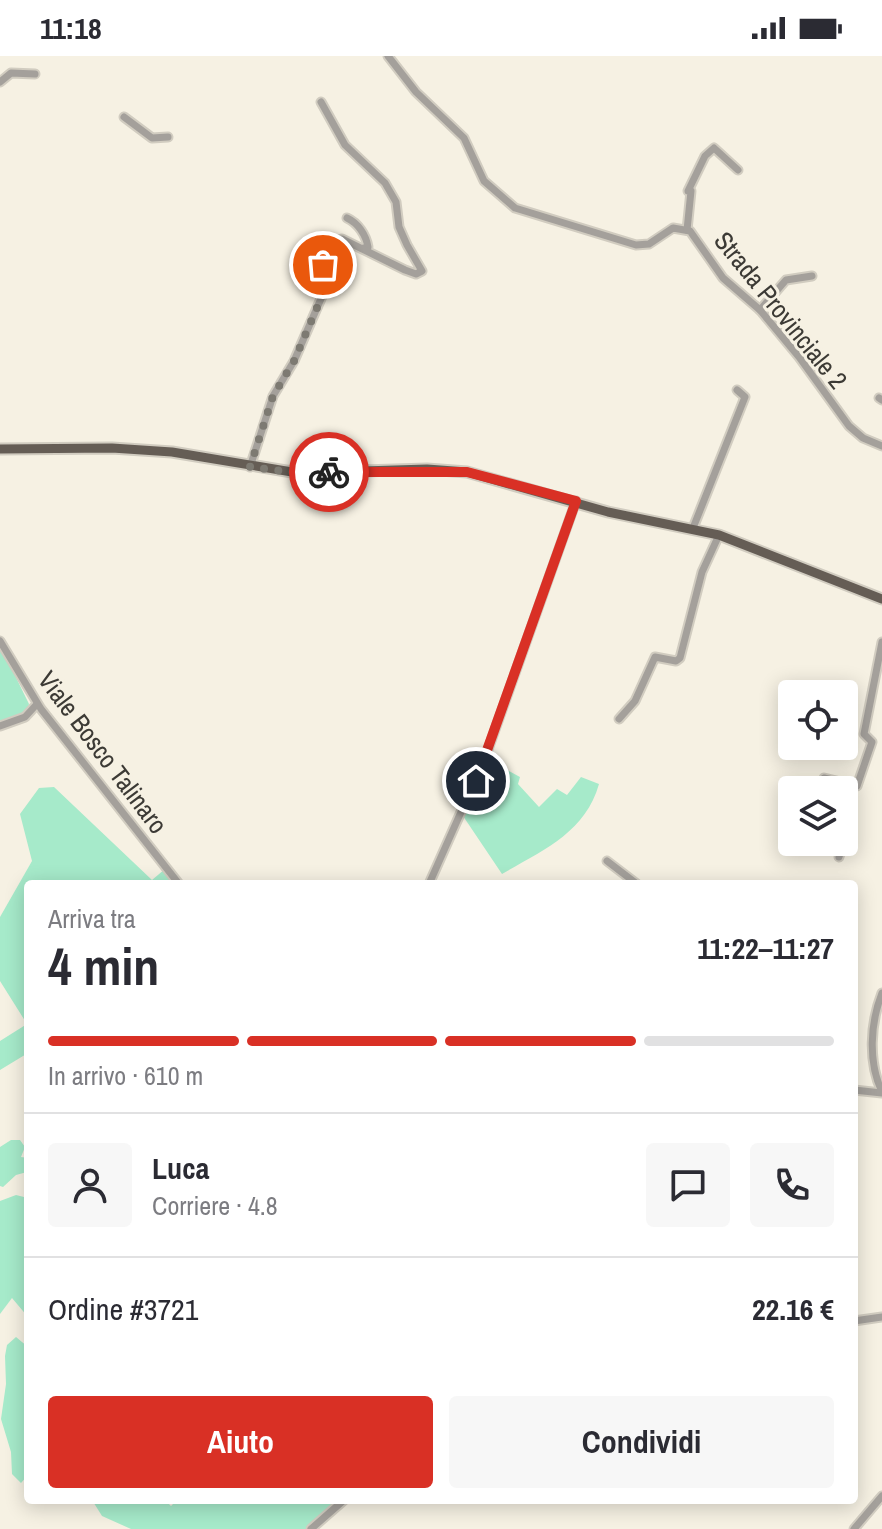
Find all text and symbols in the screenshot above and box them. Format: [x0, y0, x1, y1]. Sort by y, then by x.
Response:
text: 11:18 [40, 8, 102, 48]
street label: Strada Provinciale 2 [707, 224, 855, 396]
pin [289, 231, 357, 299]
icon: bag [301, 243, 345, 287]
courier [289, 432, 369, 512]
icon: bike [307, 450, 351, 494]
street label: Viale Bosco Talinaro [30, 664, 176, 840]
map controls [778, 680, 858, 856]
button: locate [778, 680, 858, 760]
pin [442, 747, 510, 815]
icon: home [454, 759, 498, 803]
button: layers [778, 776, 858, 856]
text: Arriva tra [48, 901, 136, 936]
text: 11:22–11:27 [697, 928, 834, 968]
text: 4 min [48, 931, 159, 1001]
text: In arrivo · 610 m [48, 1058, 203, 1093]
button: person [48, 1143, 132, 1227]
button: chat [646, 1143, 730, 1227]
button: phone [750, 1143, 834, 1227]
text: Luca [152, 1148, 209, 1188]
text: Corriere · 4.8 [152, 1188, 278, 1223]
text: Ordine #3721 [48, 1289, 198, 1329]
text: 22.16 € [752, 1289, 834, 1329]
button: Aiuto [48, 1396, 433, 1488]
button: Condividi [449, 1396, 834, 1488]

